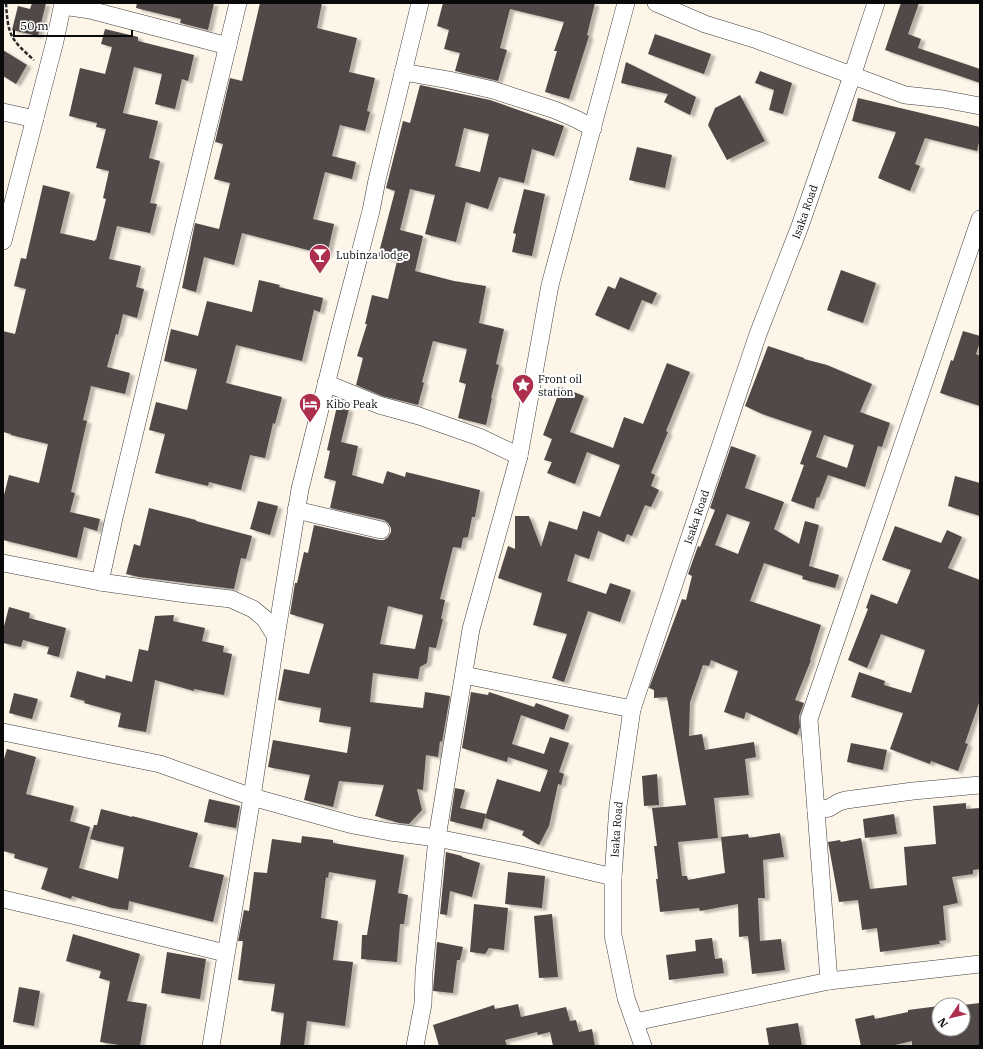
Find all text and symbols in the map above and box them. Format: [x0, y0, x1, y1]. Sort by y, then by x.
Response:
scale bar [14, 12, 132, 38]
text: 50 m [20, 18, 49, 33]
street label: Isaka Road [789, 182, 821, 241]
bar icon: Lubinza lodge [307, 242, 333, 275]
place label: Lubinza lodge [336, 248, 409, 262]
place icon: Front oil station [510, 372, 536, 405]
place label: Front oil station [538, 372, 582, 399]
hotel icon: Kibo Peak [297, 391, 323, 424]
place label: Kibo Peak [326, 397, 378, 411]
street label: Isaka Road [681, 488, 712, 546]
street label: Isaka Road [607, 800, 626, 858]
north arrow [931, 997, 971, 1037]
text: N [934, 1015, 951, 1030]

